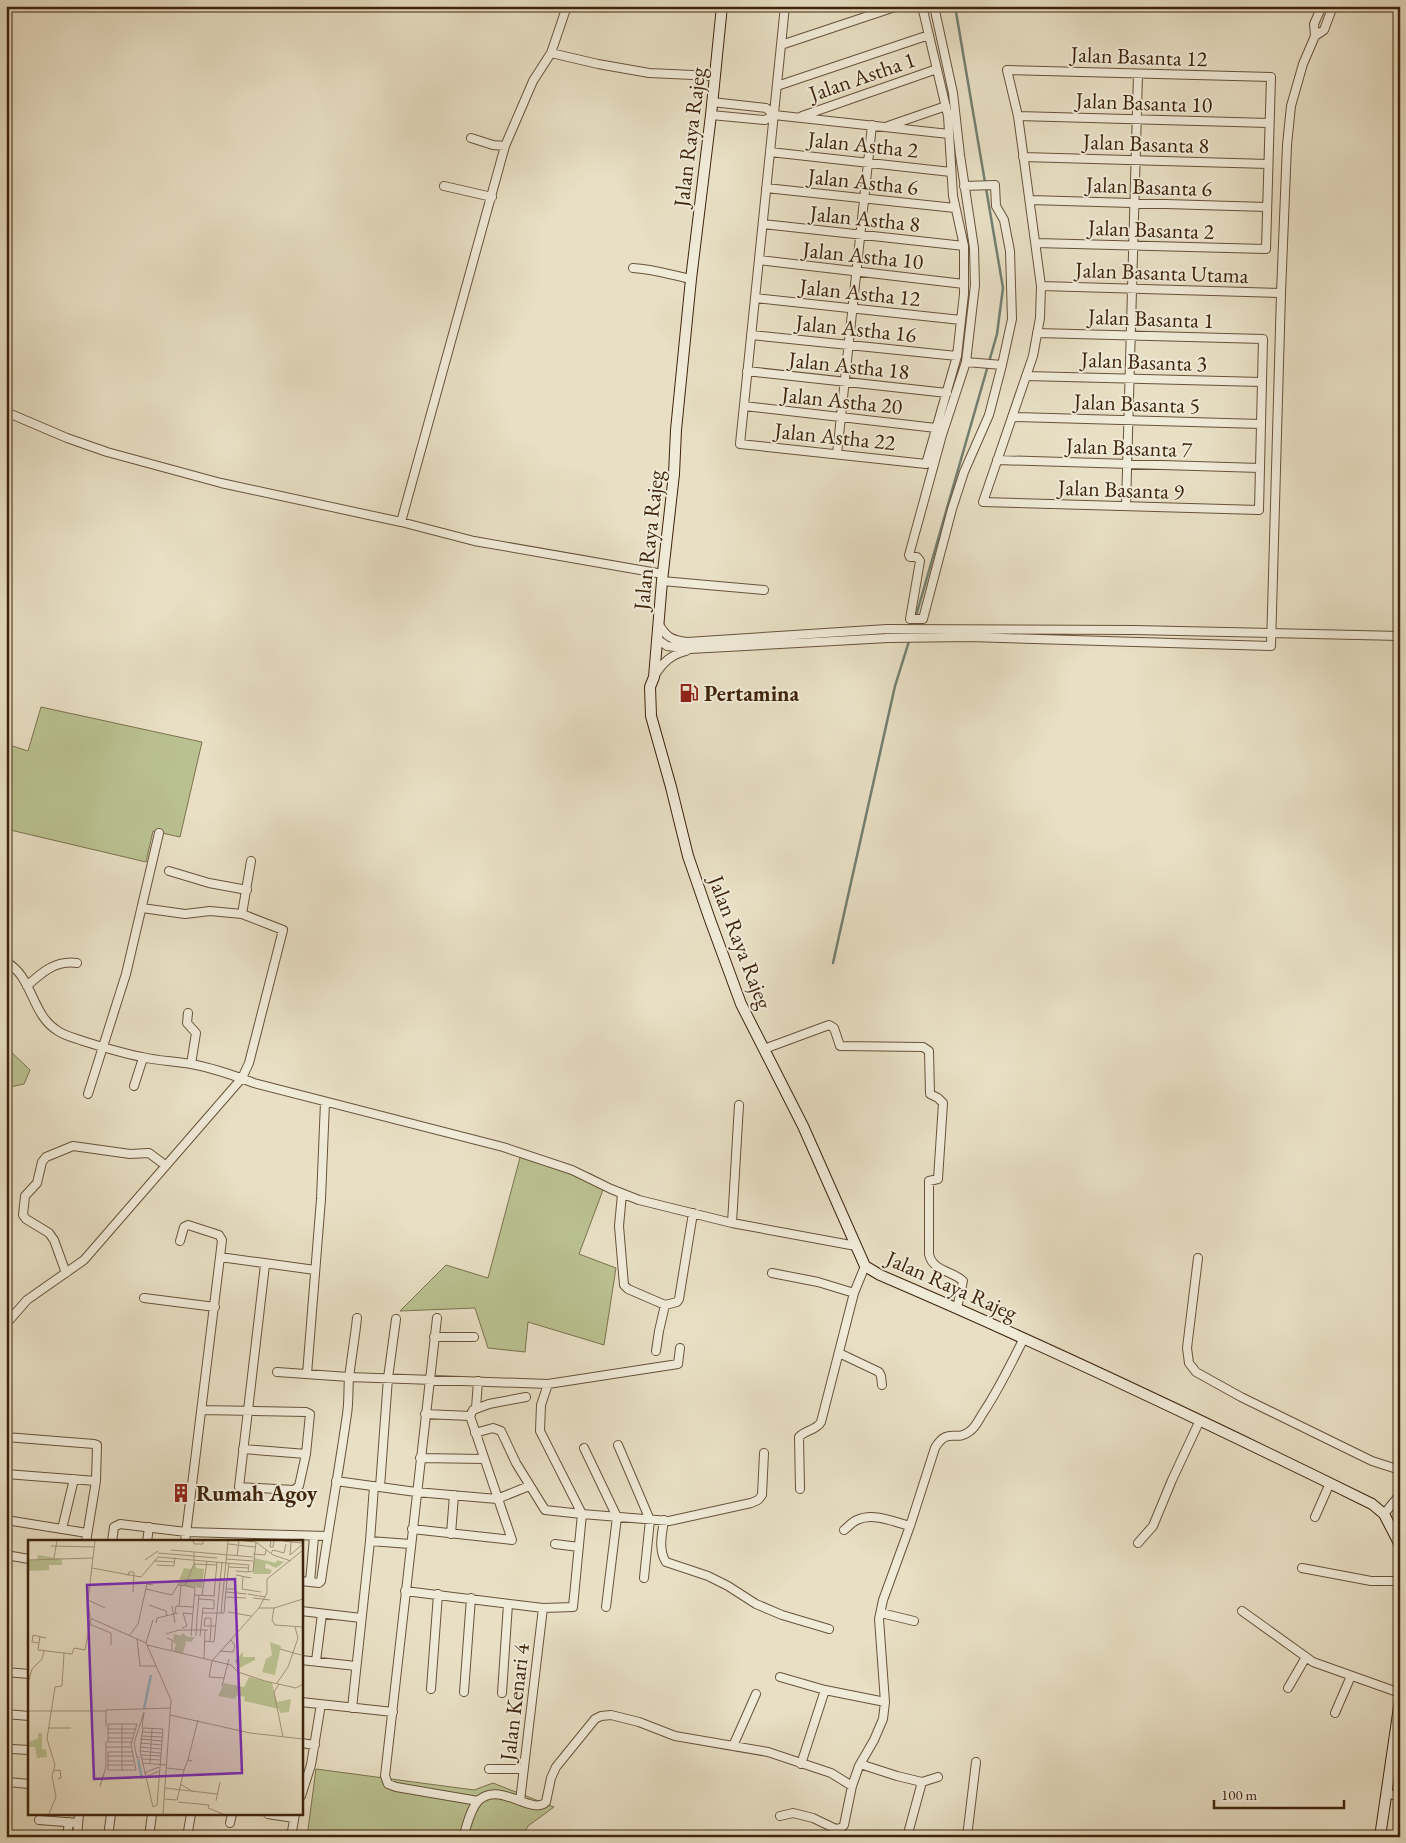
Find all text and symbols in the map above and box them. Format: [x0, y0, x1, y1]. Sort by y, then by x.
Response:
street label: Jalan Basanta 12 [1068, 40, 1208, 73]
street label: Jalan Astha 1 [803, 45, 919, 109]
street label: Jalan Raya Rajeg [666, 65, 712, 211]
street label: Jalan Basanta 10 [1073, 86, 1213, 119]
street label: Jalan Astha 2 [804, 124, 920, 165]
street label: Jalan Basanta 8 [1080, 127, 1210, 160]
street label: Jalan Astha 6 [804, 161, 920, 202]
street label: Jalan Basanta 6 [1083, 170, 1213, 203]
street label: Jalan Astha 8 [806, 198, 921, 239]
street label: Jalan Basanta 2 [1085, 213, 1215, 246]
street label: Jalan Astha 10 [799, 235, 925, 276]
street label: Jalan Basanta Utama [1073, 255, 1249, 290]
street label: Jalan Astha 12 [796, 272, 922, 313]
street label: Jalan Basanta 1 [1085, 302, 1215, 335]
street label: Jalan Astha 16 [792, 308, 918, 349]
street label: Jalan Astha 18 [785, 345, 911, 386]
street label: Jalan Basanta 3 [1078, 345, 1208, 378]
street label: Jalan Astha 20 [778, 380, 904, 421]
street label: Jalan Basanta 5 [1071, 387, 1201, 420]
street label: Jalan Astha 22 [771, 416, 897, 457]
street label: Jalan Basanta 7 [1063, 431, 1193, 464]
street label: Jalan Raya Rajeg [627, 468, 670, 613]
street label: Jalan Basanta 9 [1055, 473, 1185, 506]
place label: Pertamina [704, 679, 800, 708]
fuel station icon: Pertamina [678, 682, 700, 704]
street label: Jalan Raya Rajeg [701, 870, 779, 1013]
street label: Jalan Raya Rajeg [880, 1243, 1022, 1327]
place label: Rumah Agoy [196, 1479, 318, 1508]
building icon: Rumah Agoy [170, 1482, 192, 1504]
inset map [28, 1540, 302, 1816]
street label: Jalan Kenari 4 [493, 1641, 536, 1764]
scale bar [1214, 1778, 1344, 1810]
text: 100 m [1221, 1785, 1258, 1804]

